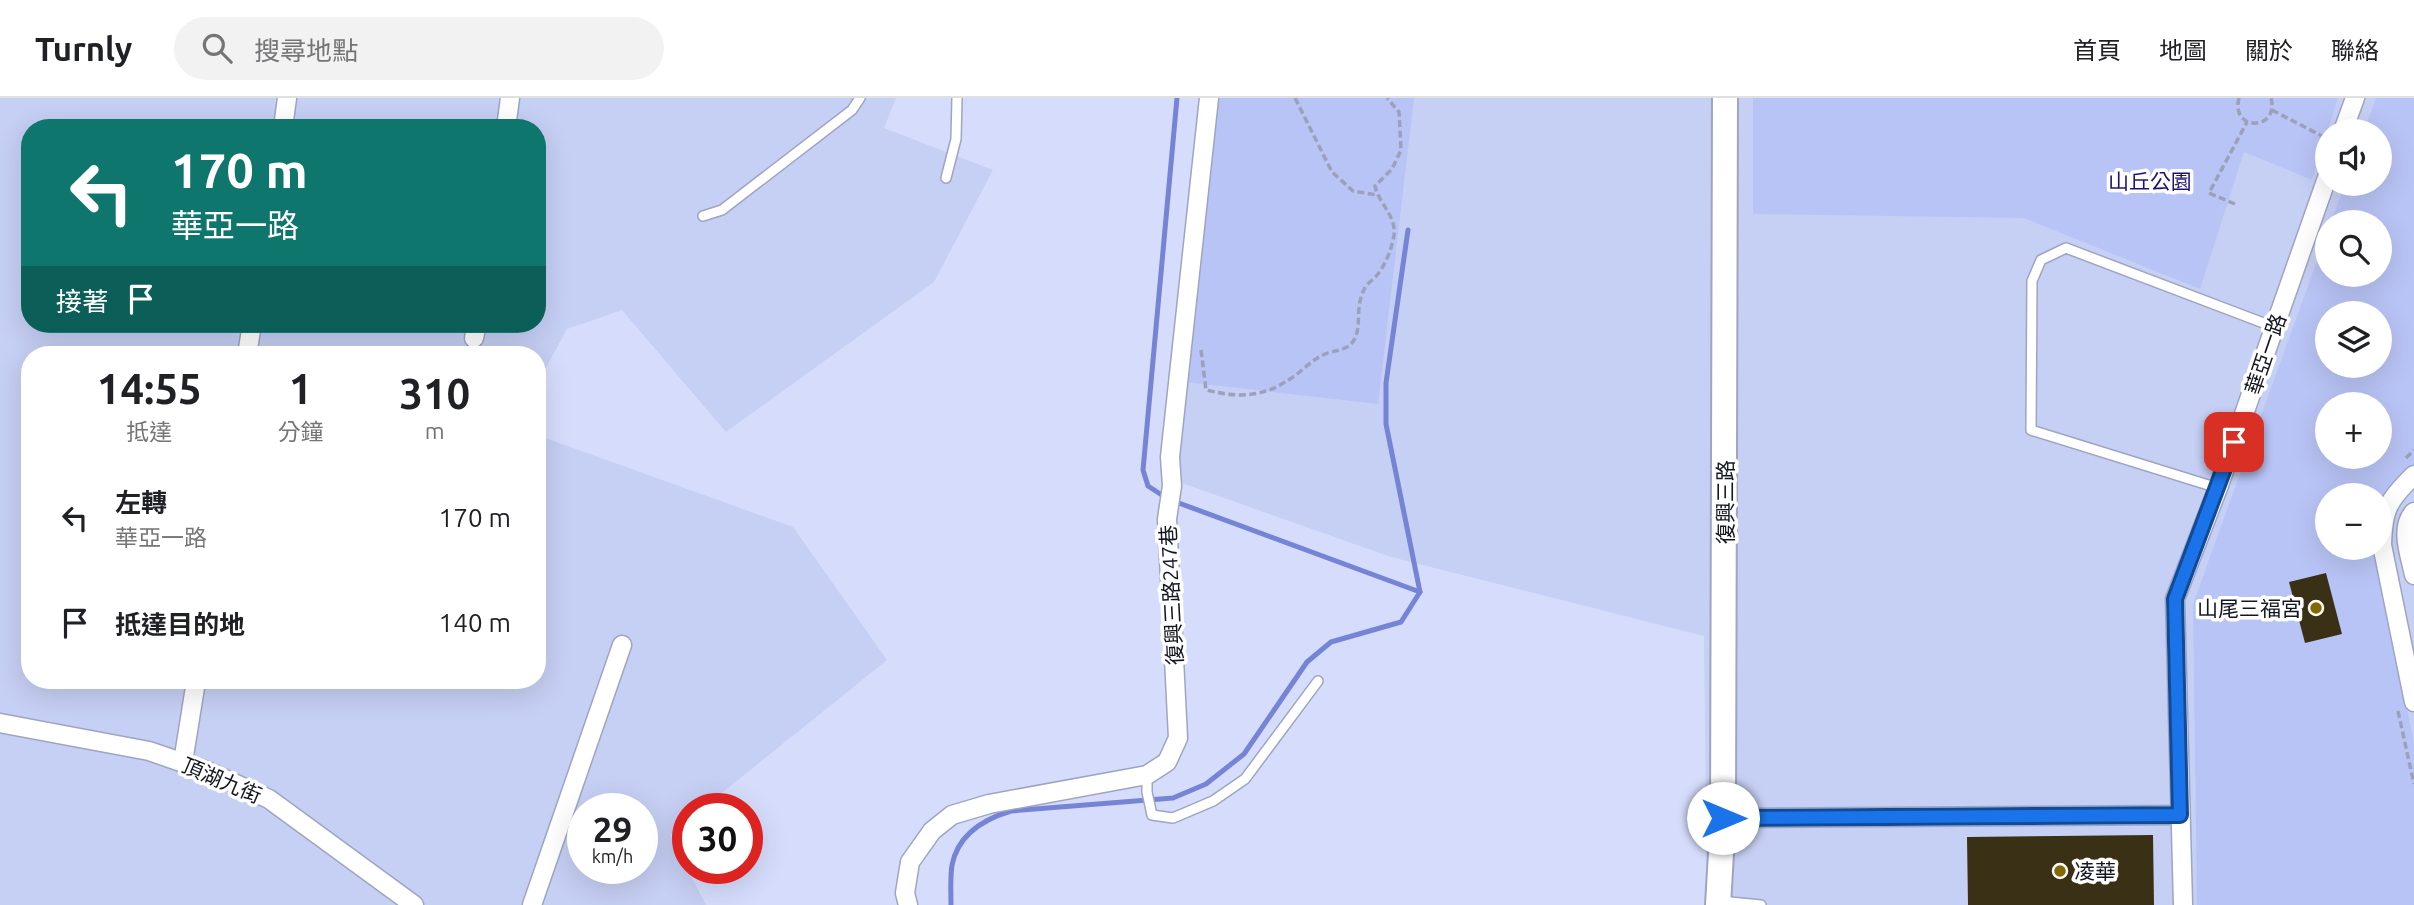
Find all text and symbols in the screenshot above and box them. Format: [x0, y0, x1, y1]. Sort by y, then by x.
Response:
search box [174, 17, 664, 80]
icon: search [198, 29, 236, 67]
text: Turnly [35, 30, 132, 67]
text: 搜尋地點 [254, 36, 358, 65]
text: 首頁 [2073, 37, 2121, 64]
text: 地圖 [2159, 37, 2207, 64]
text: 關於 [2245, 37, 2293, 64]
text: 聯絡 [2331, 37, 2379, 64]
map controls [2315, 119, 2392, 560]
button: sound [2315, 119, 2392, 196]
text: 170 m [171, 142, 308, 197]
icon: left [56, 147, 147, 238]
park label: 山丘公園 [2108, 169, 2192, 193]
text: 華亞一路 [171, 207, 299, 243]
button: search [2315, 210, 2392, 287]
icon: arrive [122, 280, 160, 318]
text: 接著 [56, 287, 108, 316]
button: layers [2315, 301, 2392, 378]
street label: 華亞一路 [2240, 310, 2290, 398]
text: 14:55 [97, 365, 202, 412]
text: 1 [289, 365, 312, 412]
text: 310 [399, 370, 470, 417]
button: + [2315, 392, 2392, 469]
pin [2204, 412, 2264, 472]
text: m [425, 418, 445, 443]
text: 抵達 [126, 419, 172, 444]
text: 分鐘 [278, 419, 324, 444]
icon: arrive [2215, 423, 2253, 461]
street label: 復興三路 [1713, 460, 1737, 544]
button: − [2315, 483, 2392, 560]
text: 左轉 [115, 488, 167, 517]
icon: left [56, 499, 94, 537]
text: 170 m [439, 503, 511, 532]
street label: 復興三路247巷 [1155, 524, 1187, 666]
text: 華亞一路 [115, 525, 207, 550]
place label: 山尾三福宮 [2197, 596, 2302, 620]
marker: 山尾三福宮 [2308, 600, 2324, 616]
icon: arrive [56, 604, 94, 642]
text: 140 m [439, 608, 511, 637]
text: 抵達目的地 [115, 610, 245, 639]
street label: 頂湖九街 [179, 753, 265, 807]
position arrow [1686, 781, 1760, 855]
speed limit sign: 30 [672, 793, 763, 884]
text: 29 [593, 809, 632, 849]
text: km/h [592, 846, 633, 866]
place label: 凌華 [2074, 859, 2116, 883]
marker: 凌華 [2052, 863, 2068, 879]

